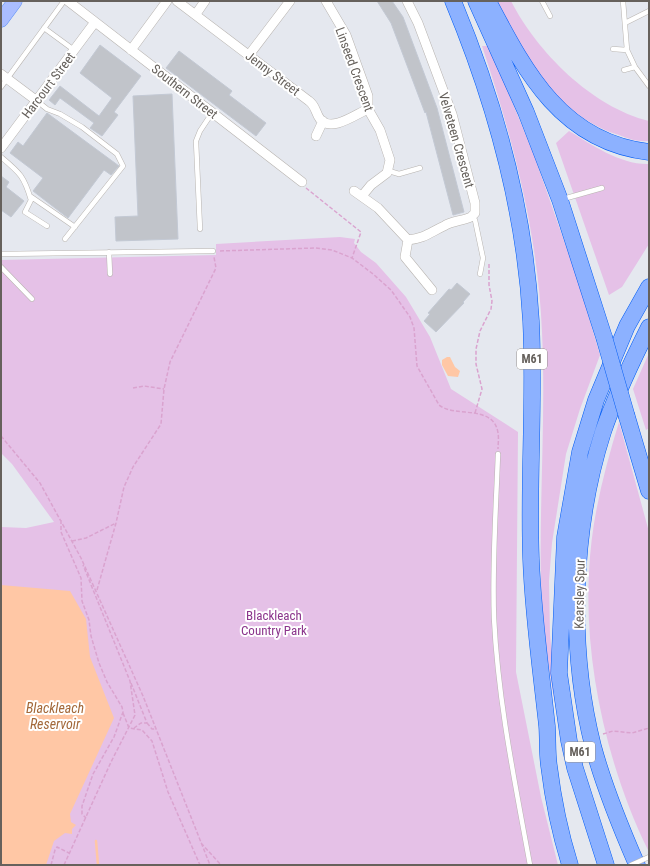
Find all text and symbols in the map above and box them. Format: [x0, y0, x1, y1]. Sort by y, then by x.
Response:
street label: Linseed Crescent [332, 25, 377, 113]
street label: Jenny Street [243, 48, 303, 99]
street label: Harcourt Street [19, 49, 78, 121]
street label: Southern Street [149, 61, 221, 122]
street label: Velveteen Crescent [436, 91, 477, 190]
road number: M61 [517, 349, 547, 369]
street label: Kearsley Spur [571, 559, 588, 629]
park label: Blackleach Country Park [241, 608, 307, 638]
water label: Blackleach Reservoir [26, 700, 84, 732]
road number: M61 [565, 742, 595, 762]

